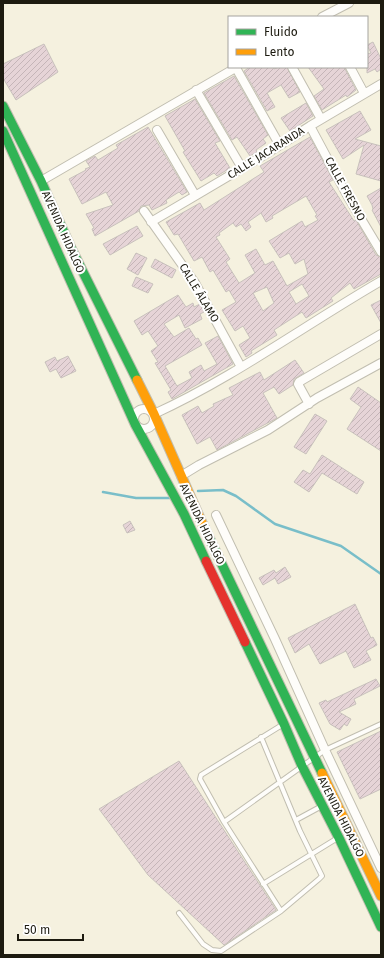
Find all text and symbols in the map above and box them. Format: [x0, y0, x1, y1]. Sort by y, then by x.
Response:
legend [228, 16, 368, 68]
text: Fluido [264, 25, 298, 39]
text: Lento [264, 45, 294, 59]
street label: CALLE JACARANDA [225, 124, 307, 182]
street label: CALLE FRESNO [322, 155, 368, 223]
street label: AVENIDA HIDALGO [39, 189, 87, 275]
street label: CALLE ÁLAMO [176, 261, 223, 325]
street label: AVENIDA HIDALGO [177, 481, 227, 567]
street label: AVENIDA HIDALGO [315, 775, 367, 859]
scale bar [18, 916, 83, 942]
text: 50 m [24, 923, 50, 937]

